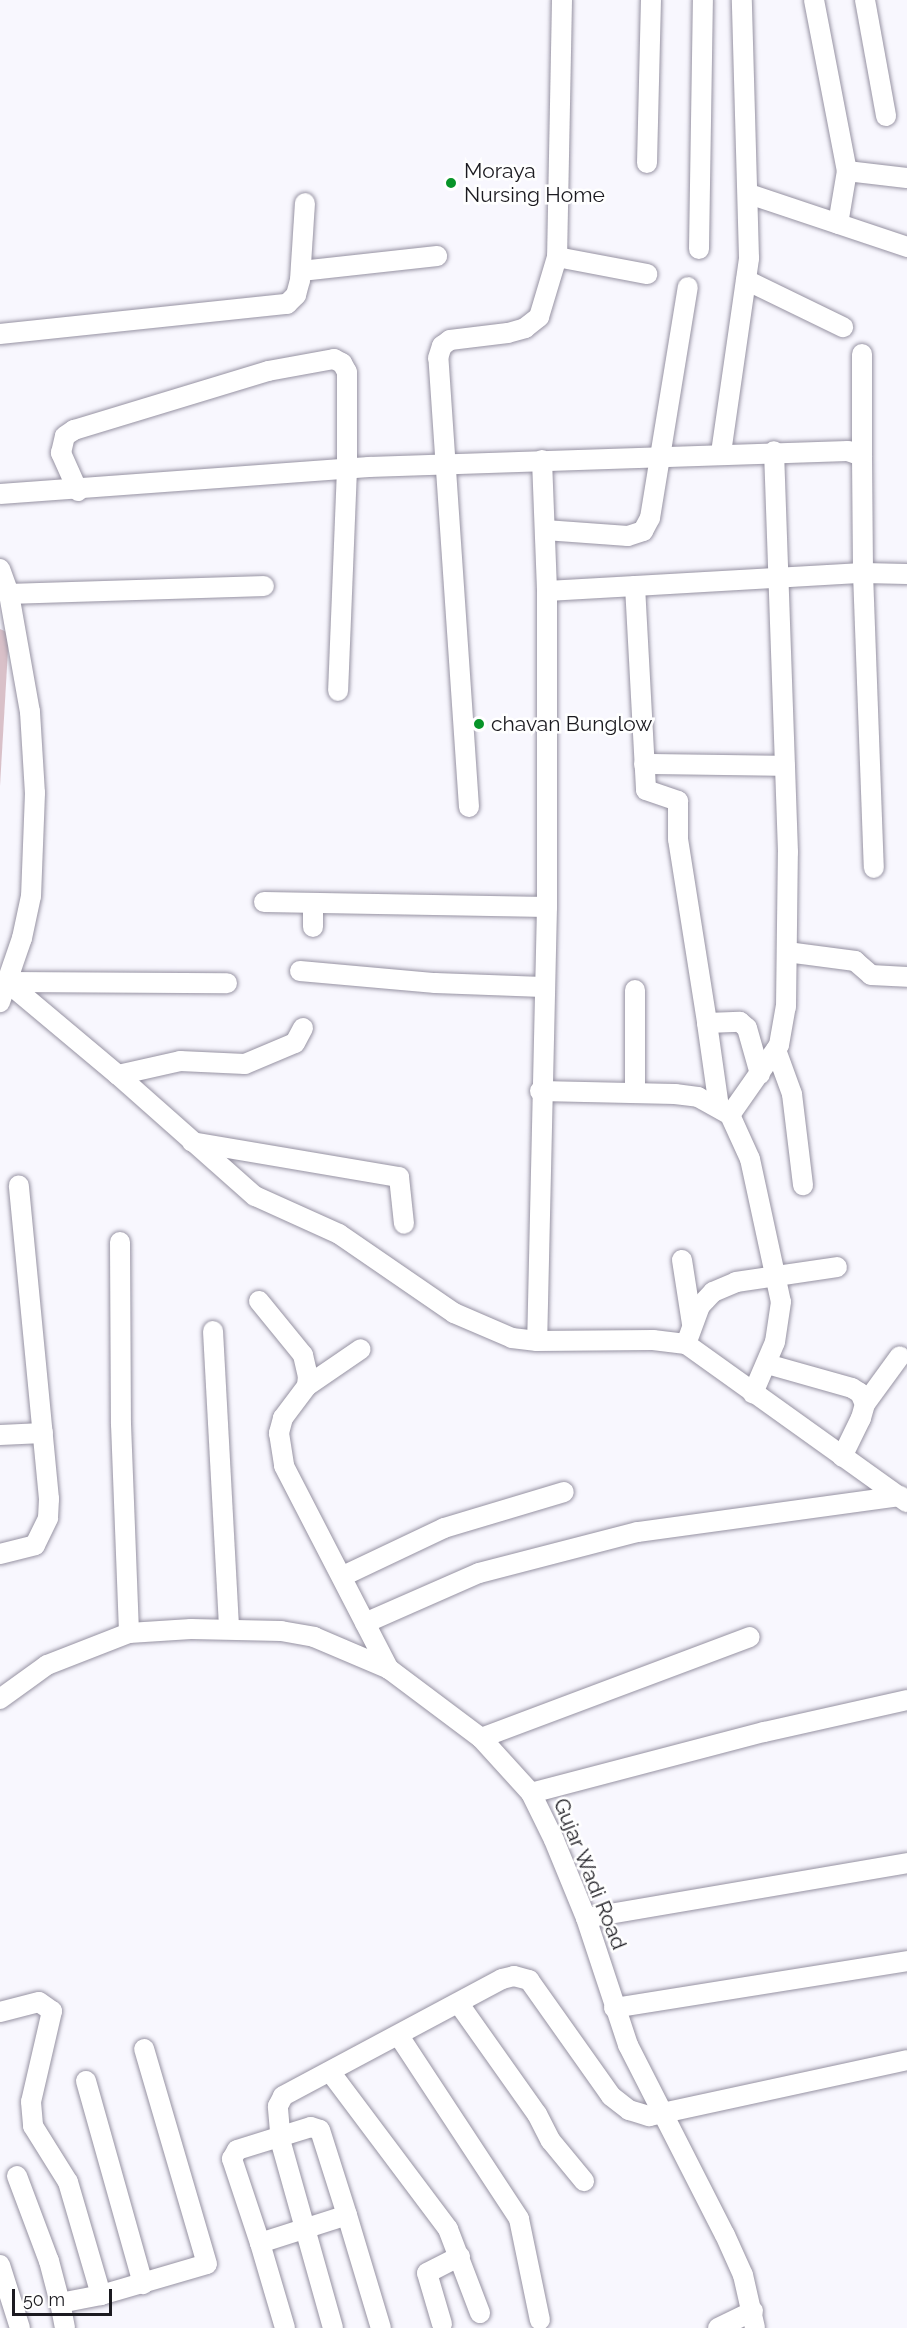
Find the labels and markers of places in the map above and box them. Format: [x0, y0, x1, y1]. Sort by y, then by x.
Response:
place label: Moraya Nursing Home [464, 158, 605, 208]
marker: Moraya Nursing Home [442, 174, 460, 192]
place label: chavan Bunglow [491, 711, 652, 737]
marker: chavan Bunglow [472, 717, 486, 731]

